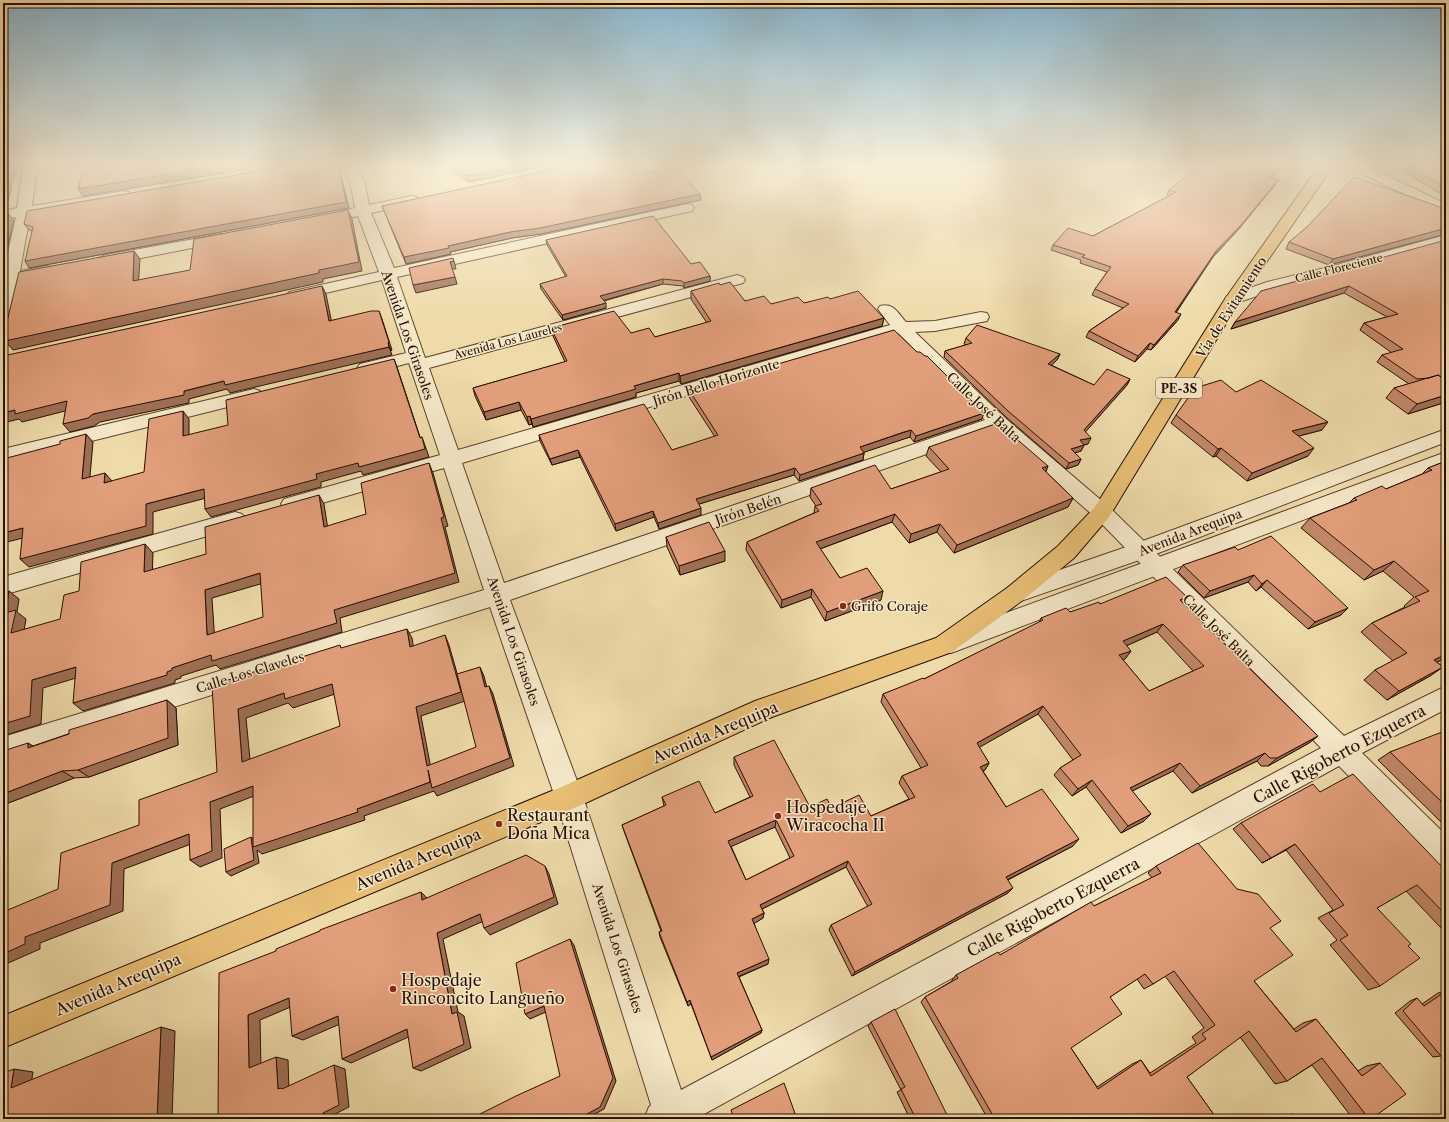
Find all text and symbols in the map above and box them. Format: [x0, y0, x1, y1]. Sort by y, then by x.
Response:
street label: Calle Floreciente [1294, 250, 1384, 286]
street label: Vía de Evitamiento [1192, 253, 1270, 361]
street label: Avenida Los Girasoles [378, 267, 438, 402]
street label: Avenida Los Laureles [452, 320, 564, 362]
street label: Jirón Bello Horizonte [649, 355, 781, 410]
street label: Calle José Balta [944, 369, 1024, 445]
road number: PE-3S [1156, 378, 1202, 398]
street label: Jirón Belén [711, 490, 783, 528]
street label: Avenida Arequipa [1135, 505, 1244, 559]
street label: Avenida Los Girasoles [484, 573, 544, 708]
street label: Calle José Balta [1180, 591, 1258, 669]
place label: Grifo Coraje [851, 598, 928, 614]
marker: Grifo Coraje [838, 601, 848, 611]
street label: Calle Los Claveles [194, 648, 306, 696]
street label: Avenida Arequipa [648, 696, 781, 768]
street label: Calle Rigoberto Ezquerra [1249, 700, 1429, 808]
place label: Hospedaje Wiracocha II [785, 797, 885, 835]
place label: Restaurant Doña Mica [507, 805, 591, 843]
marker: Hospedaje Wiracocha II [773, 811, 783, 821]
marker: Restaurant Doña Mica [494, 819, 504, 829]
street label: Avenida Arequipa [351, 823, 484, 895]
street label: Calle Rigoberto Ezquerra [963, 853, 1143, 961]
street label: Avenida Los Girasoles [589, 880, 647, 1015]
street label: Avenida Arequipa [51, 948, 184, 1020]
place label: Hospedaje Rinconcito Langueño [401, 970, 565, 1008]
marker: Hospedaje Rinconcito Langueño [388, 984, 398, 994]

